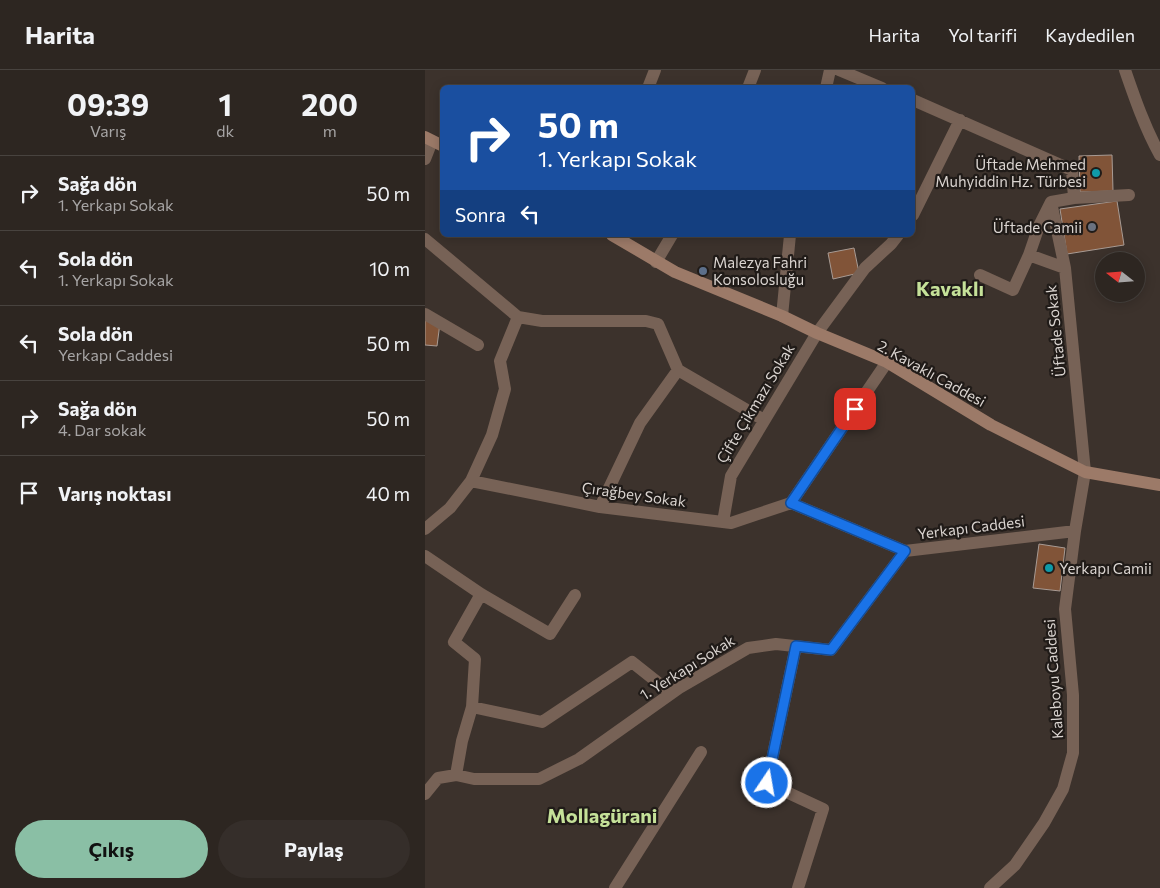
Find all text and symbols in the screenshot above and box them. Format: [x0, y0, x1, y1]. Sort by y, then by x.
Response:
text: Harita [25, 20, 95, 49]
text: Harita [869, 24, 920, 46]
text: Yol tarifi [948, 24, 1017, 46]
text: Kaydedilen [1045, 24, 1135, 46]
text: 09:39 [67, 85, 149, 122]
text: 1 [219, 85, 232, 122]
text: 200 [301, 85, 358, 122]
text: 50 m [538, 102, 619, 145]
icon: right [455, 105, 520, 170]
text: Varış [90, 121, 126, 140]
text: dk [216, 121, 234, 140]
text: m [323, 121, 337, 140]
text: 1. Yerkapı Sokak [538, 145, 697, 172]
place label: Üftade Mehmed Muhyiddin Hz. Türbesi [935, 155, 1086, 190]
marker: Üftade Mehmed Muhyiddin Hz. Türbesi [1090, 167, 1102, 179]
text: Sağa dön [58, 172, 137, 195]
icon: right [15, 179, 43, 207]
text: 50 m [366, 182, 410, 205]
text: 1. Yerkapı Sokak [58, 195, 174, 214]
icon: left [516, 200, 544, 228]
text: Sonra [455, 203, 506, 226]
place label: Üftade Camii [993, 218, 1082, 236]
marker: Üftade Camii [1086, 221, 1098, 233]
text: Sola dön [58, 247, 133, 270]
north arrow [1095, 252, 1145, 302]
map controls [1095, 252, 1145, 302]
place label: Malezya Fahri Konsolosluğu [713, 253, 807, 288]
icon: left [15, 254, 43, 282]
text: 10 m [369, 257, 410, 280]
marker: Malezya Fahri Konsolosluğu [697, 265, 709, 277]
text: 1. Yerkapı Sokak [58, 270, 174, 289]
district label: Kavaklı [916, 276, 984, 300]
street label: Üftade Sokak [1041, 284, 1069, 378]
text: Sola dön [58, 322, 133, 345]
icon: left [15, 329, 43, 357]
text: 50 m [366, 332, 410, 355]
street label: 2. Kavaklı Caddesi [875, 336, 989, 410]
street label: Çifte Çikmazı Sokak [712, 340, 798, 466]
text: Yerkapı Caddesi [58, 345, 173, 364]
pin [834, 388, 876, 430]
icon: arrive [841, 395, 869, 423]
text: Sağa dön [58, 397, 137, 420]
icon: right [15, 404, 43, 432]
text: 50 m [366, 407, 410, 430]
text: 4. Dar sokak [58, 420, 146, 439]
street label: Çırağbey Sokak [581, 478, 687, 510]
icon: arrive [15, 479, 43, 507]
text: Varış noktası [58, 482, 171, 505]
text: 40 m [366, 482, 410, 505]
street label: Yerkapı Caddesi [916, 511, 1026, 543]
place label: Yerkapı Camii [1059, 559, 1152, 577]
marker: Yerkapı Camii [1043, 562, 1055, 574]
street label: Kaleboyu Caddesi [1040, 618, 1066, 740]
street label: 1. Yerkapı Sokak [636, 631, 738, 703]
position arrow [740, 756, 792, 808]
district label: Mollagürani [547, 803, 657, 827]
button: Çıkış [15, 820, 208, 878]
button: Paylaş [218, 820, 410, 878]

